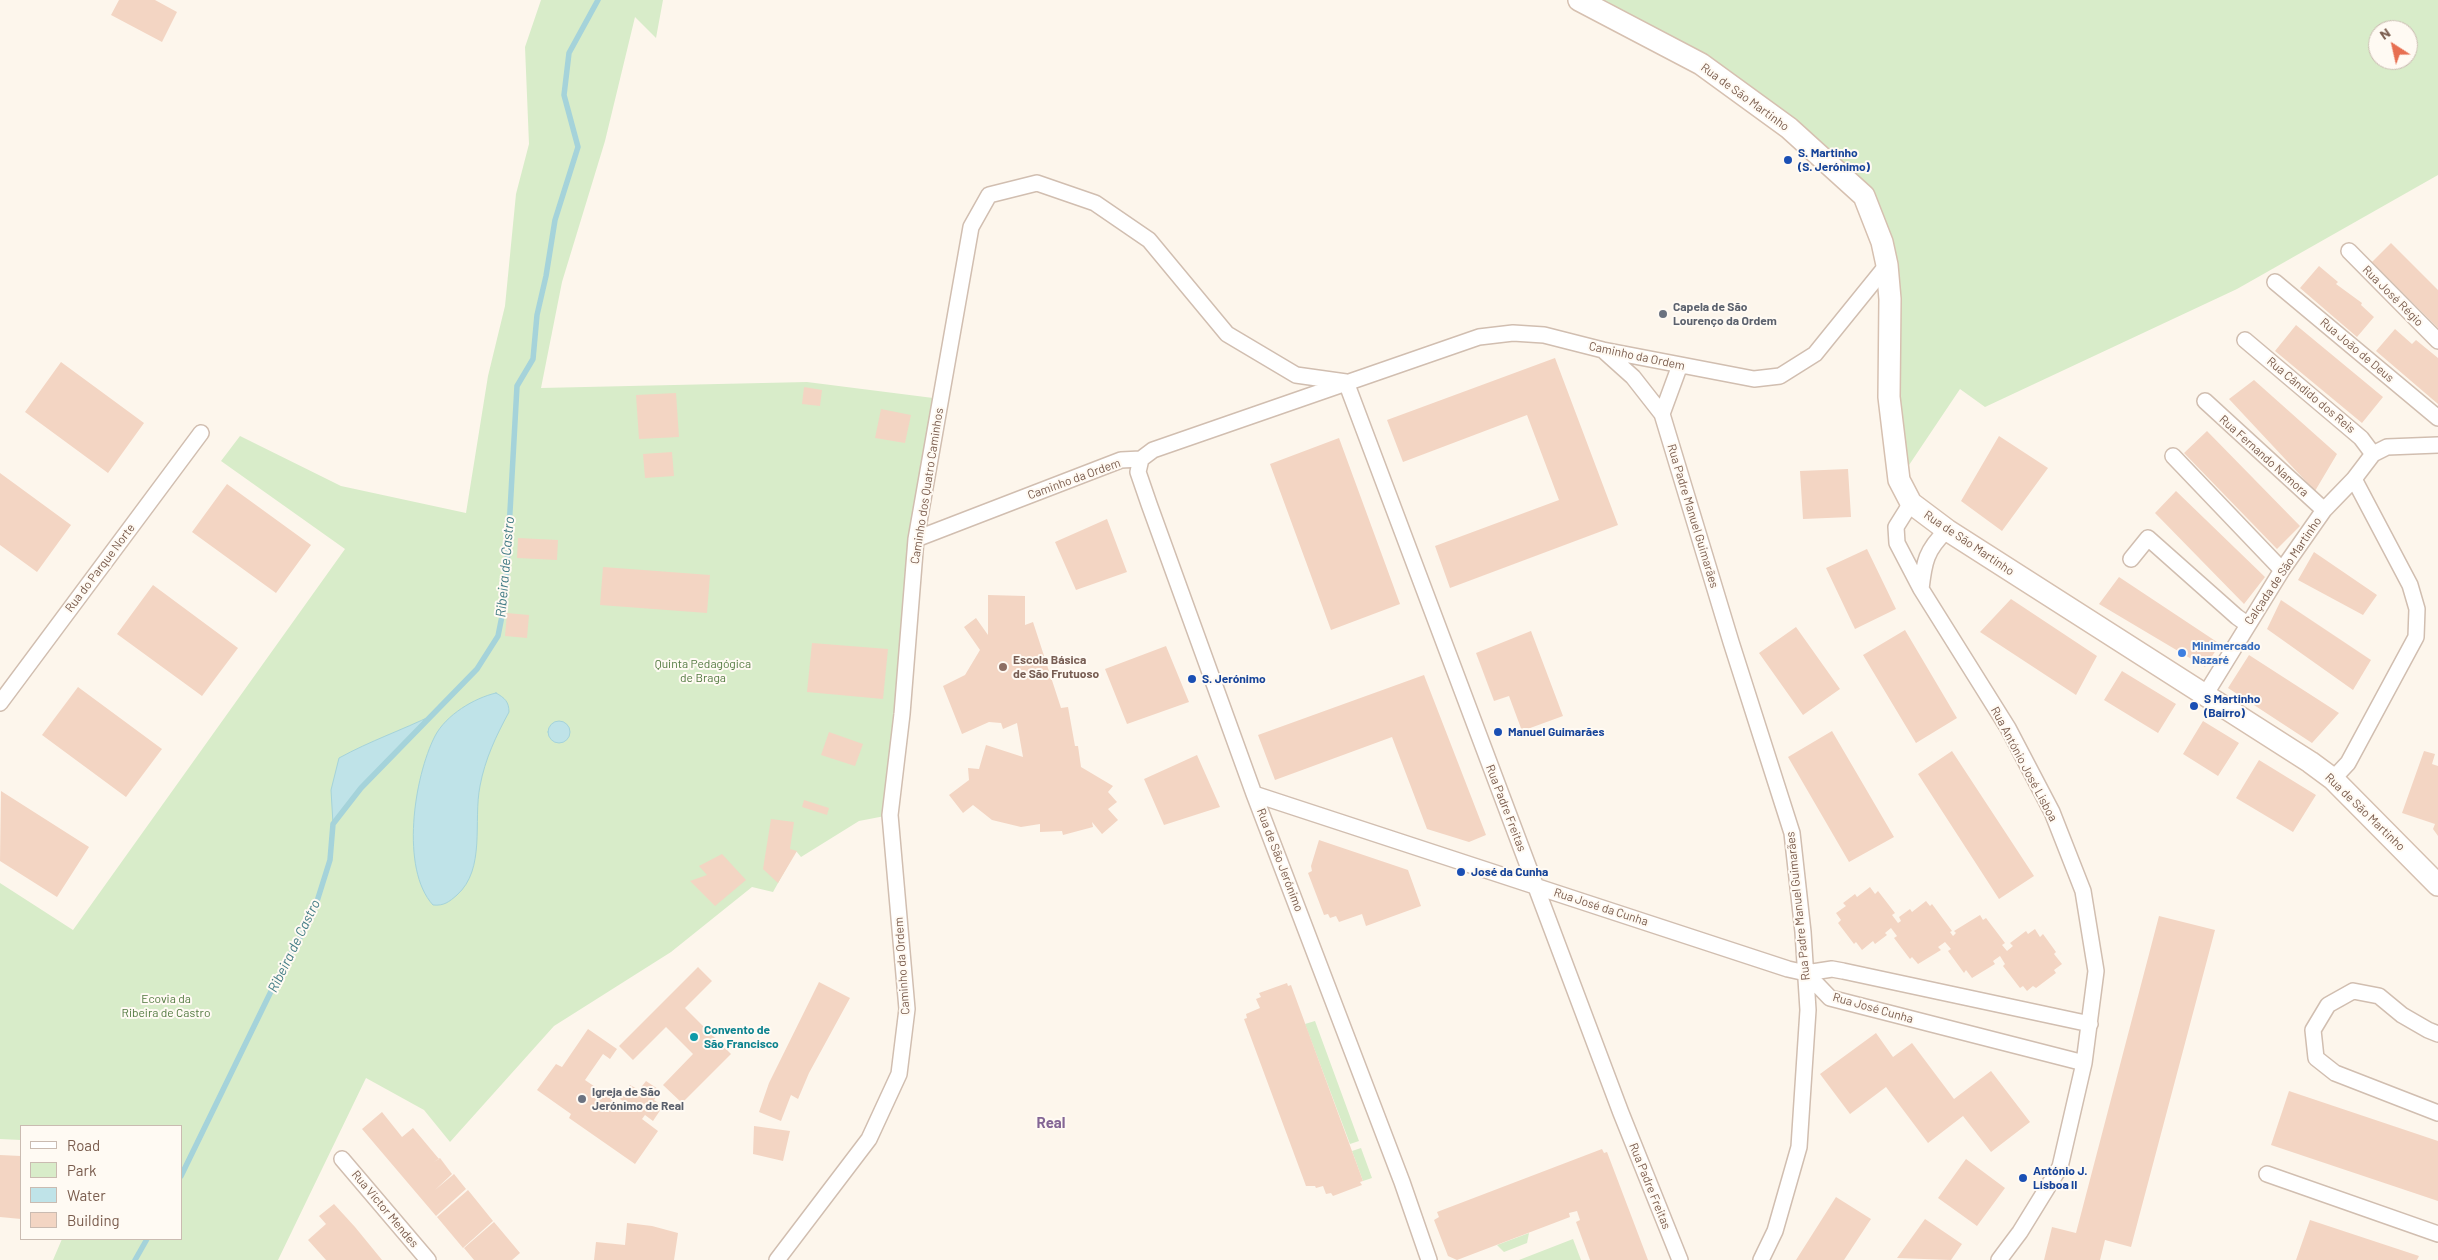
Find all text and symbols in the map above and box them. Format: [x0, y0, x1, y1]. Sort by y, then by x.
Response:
north arrow [2368, 20, 2418, 70]
text: N [2376, 23, 2393, 43]
street label: Rua de São Martinho [1698, 60, 1792, 134]
place label: S. Martinho (S. Jerónimo) [1798, 146, 1870, 174]
marker: S. Martinho (S. Jerónimo) [1782, 154, 1794, 166]
street label: Rua José Régio [2360, 263, 2426, 329]
place label: Capela de São Lourenço da Ordem [1673, 300, 1777, 328]
marker: Capela de São Lourenço da Ordem [1657, 308, 1669, 320]
street label: Rua João de Deus [2317, 315, 2397, 385]
street label: Caminho da Ordem [1588, 339, 1686, 373]
street label: Rua Cândido dos Reis [2264, 354, 2358, 436]
street label: Caminho dos Quatro Caminhos [908, 407, 946, 565]
street label: Rua Fernando Namora [2216, 412, 2312, 500]
street label: Rua Padre Manuel Guimarães [1664, 442, 1722, 590]
street label: Caminho da Ordem [1026, 456, 1122, 502]
street label: Rua de São Martinho [1921, 507, 2017, 579]
street label: Calçada de São Martinho [2242, 514, 2324, 628]
water label: Ribeira de Castro [492, 516, 518, 618]
street label: Rua do Parque Norte [62, 521, 138, 615]
place label: Minimercado Nazaré [2192, 639, 2260, 667]
marker: Minimercado Nazaré [2176, 647, 2188, 659]
place label: Escola Básica de São Frutuoso [1013, 653, 1099, 681]
park label: Quinta Pedagógica de Braga [655, 657, 751, 685]
marker: Escola Básica de São Frutuoso [997, 661, 1009, 673]
place label: S. Jerónimo [1202, 672, 1266, 686]
marker: S. Jerónimo [1186, 673, 1198, 685]
place label: S Martinho (Bairro) [2204, 692, 2261, 720]
marker: S Martinho (Bairro) [2188, 700, 2200, 712]
street label: Rua António José Lisboa [1988, 704, 2060, 824]
place label: Manuel Guimarães [1508, 725, 1605, 739]
marker: Manuel Guimarães [1492, 726, 1504, 738]
street label: Rua Padre Freitas [1483, 763, 1529, 853]
street label: Rua de São Martinho [2322, 770, 2408, 854]
street label: Rua de São Jerónimo [1254, 806, 1306, 914]
street label: Rua Padre Manuel Guimarães [1783, 831, 1813, 981]
place label: José da Cunha [1471, 865, 1548, 879]
marker: José da Cunha [1455, 866, 1467, 878]
street label: Rua José da Cunha [1552, 885, 1650, 929]
water label: Ribeira de Castro [264, 897, 324, 995]
street label: Caminho da Ordem [891, 917, 913, 1015]
street label: Rua José Cunha [1831, 990, 1915, 1026]
park label: Ecovia da Ribeira de Castro [122, 992, 210, 1020]
place label: Convento de São Francisco [704, 1023, 779, 1051]
marker: Convento de São Francisco [688, 1031, 700, 1043]
place label: Igreja de São Jerónimo de Real [592, 1085, 684, 1113]
marker: Igreja de São Jerónimo de Real [576, 1093, 588, 1105]
district label: Real [1037, 1114, 1065, 1132]
legend [20, 1125, 182, 1240]
text: Road [67, 1136, 100, 1154]
street label: Rua Padre Freitas [1626, 1141, 1674, 1231]
text: Park [67, 1161, 96, 1179]
place label: António J. Lisboa II [2033, 1164, 2088, 1192]
street label: Rua Victor Mendes [349, 1168, 421, 1250]
marker: António J. Lisboa II [2017, 1172, 2029, 1184]
text: Water [67, 1186, 106, 1204]
text: Building [67, 1211, 120, 1229]

